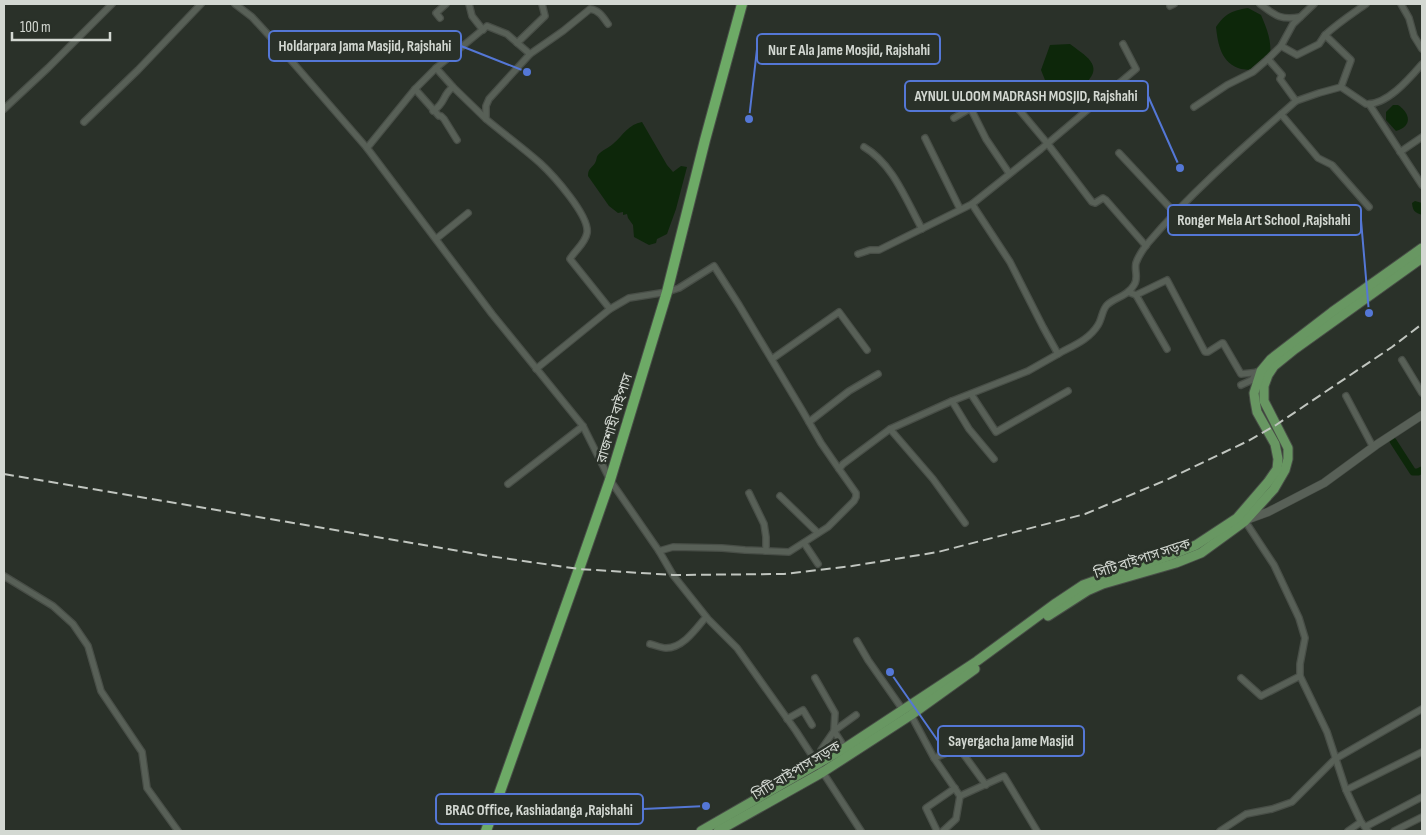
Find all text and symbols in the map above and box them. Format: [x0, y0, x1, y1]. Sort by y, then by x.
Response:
scale bar [12, 10, 110, 42]
text: 100 m [20, 18, 51, 37]
callout: Holdarpara Jama Masjid, Rajshahi [269, 31, 461, 61]
callout: Nur E Ala Jame Mosjid, Rajshahi [757, 34, 940, 64]
text: Holdarpara Jama Masjid, Rajshahi [279, 37, 451, 56]
text: Nur E Ala Jame Mosjid, Rajshahi [768, 41, 930, 60]
callout: AYNUL ULOOM MADRASH MOSJID, Rajshahi [905, 81, 1148, 111]
text: AYNUL ULOOM MADRASH MOSJID, Rajshahi [913, 87, 1138, 106]
callout: Ronger Mela Art School ,Rajshahi [1168, 205, 1361, 235]
text: Ronger Mela Art School ,Rajshahi [1177, 211, 1351, 230]
street label: রাজশাহী বাইপাস [592, 371, 636, 466]
street label: সিটি বাইপাস সড়ক [1091, 535, 1193, 582]
callout: Sayergacha Jame Masjid [938, 726, 1084, 756]
text: Sayergacha Jame Masjid [948, 732, 1074, 751]
street label: সিটি বাইপাস সড়ক [748, 737, 844, 804]
callout: BRAC Office, Kashiadanga ,Rajshahi [436, 794, 643, 824]
text: BRAC Office, Kashiadanga ,Rajshahi [445, 801, 633, 820]

